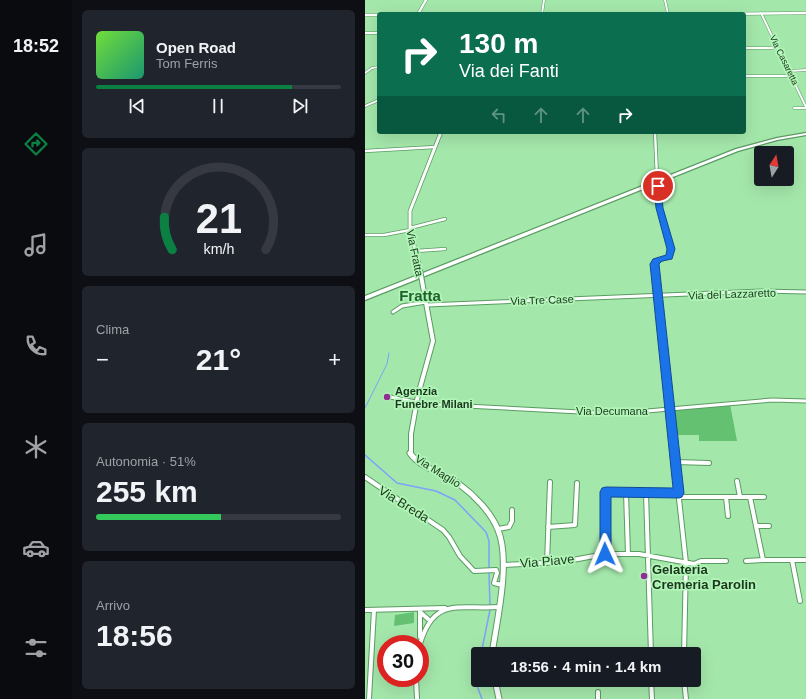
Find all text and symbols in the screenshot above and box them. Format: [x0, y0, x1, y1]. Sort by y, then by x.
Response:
icon: right [393, 28, 445, 80]
text: 130 m [459, 28, 538, 59]
street label: Via Casaretta [768, 33, 800, 87]
text: 18:52 [13, 36, 59, 56]
text: Open Road [156, 39, 236, 56]
text: Tom Ferris [156, 56, 217, 71]
text: Via dei Fanti [459, 61, 559, 81]
icon: previous [126, 95, 148, 117]
icon: pause [207, 95, 229, 117]
icon: next [289, 95, 311, 117]
icon: left [488, 104, 510, 126]
icon: ahead [530, 104, 552, 126]
icon: ahead [572, 104, 594, 126]
icon: right [614, 104, 636, 126]
icon: directions [22, 130, 50, 158]
north arrow [754, 146, 794, 186]
map controls [754, 146, 794, 186]
pin [641, 169, 675, 203]
icon: arrive [647, 175, 669, 197]
text: 21 [195, 194, 242, 241]
street label: Via Fratta [404, 229, 426, 278]
icon: music [22, 231, 50, 259]
text: km/h [203, 240, 234, 256]
street label: Via del Lazzaretto [688, 286, 776, 302]
district label: Fratta [399, 287, 441, 304]
street label: Via Tre Case [510, 293, 574, 307]
text: Clima [96, 322, 129, 337]
icon: phone [22, 332, 50, 360]
text: 21° [196, 343, 241, 376]
text: − [96, 347, 109, 372]
text: + [328, 347, 341, 372]
place label: Agenzia Funebre Milani [395, 385, 473, 410]
marker: Agenzia Funebre Milani [382, 392, 392, 402]
street label: Via Decumana [576, 405, 649, 417]
icon: climate [22, 433, 50, 461]
street label: Via Maglio [413, 452, 463, 490]
text: Autonomia · 51% [96, 454, 196, 469]
text: 255 km [96, 475, 198, 508]
street label: Via Breda [376, 483, 433, 526]
position arrow [584, 533, 626, 575]
icon: car [22, 534, 50, 562]
street label: Via Piave [519, 551, 575, 571]
place label: Gelateria Cremeria Parolin [652, 562, 756, 592]
marker: Gelateria Cremeria Parolin [639, 571, 649, 581]
text: Arrivo [96, 598, 130, 613]
text: 18:56 [96, 619, 173, 652]
icon: filters [22, 634, 50, 662]
speed limit sign: 30 [377, 635, 429, 687]
text: 18:56 · 4 min · 1.4 km [511, 658, 661, 675]

